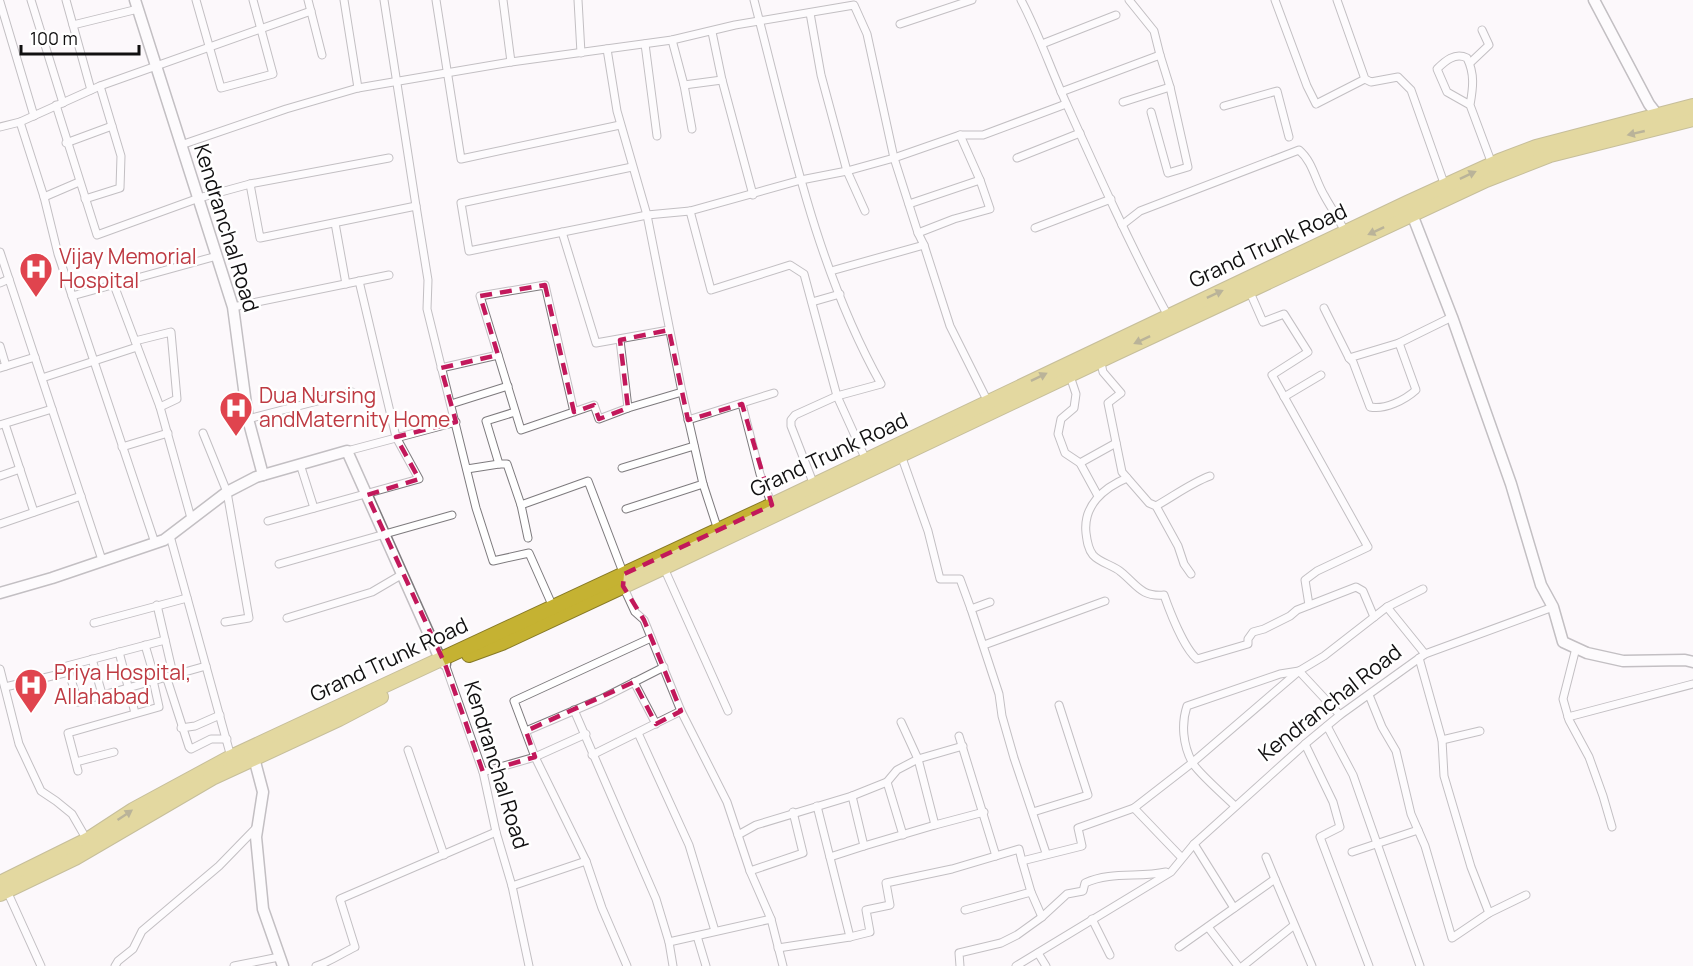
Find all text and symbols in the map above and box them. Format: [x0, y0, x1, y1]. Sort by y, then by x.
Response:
scale bar [21, 18, 140, 56]
text: 100 m [30, 26, 78, 50]
one-way arrow [1626, 129, 1645, 138]
street label: Kendranchal Road [188, 140, 266, 315]
one-way arrow [1460, 171, 1477, 180]
street label: Grand Trunk Road [1184, 196, 1351, 294]
one-way arrow [1367, 227, 1385, 237]
place label: Vijay Memorial Hospital [59, 242, 197, 294]
hospital icon: Vijay Memorial Hospital [18, 251, 54, 298]
one-way arrow [1207, 289, 1224, 298]
one-way arrow [1134, 336, 1151, 345]
one-way arrow [1031, 372, 1048, 382]
place label: Dua Nursing andMaternity Home [259, 381, 450, 433]
hospital icon: Dua Nursing andMaternity Home [218, 390, 254, 437]
street label: Grand Trunk Road [745, 405, 912, 503]
street label: Grand Trunk Road [305, 610, 472, 708]
street label: Kendranchal Road [1252, 638, 1407, 767]
place label: Priya Hospital, Allahabad [54, 658, 191, 710]
hospital icon: Priya Hospital, Allahabad [13, 667, 49, 714]
street label: Kendranchal Road [458, 677, 536, 852]
one-way arrow [117, 810, 134, 821]

